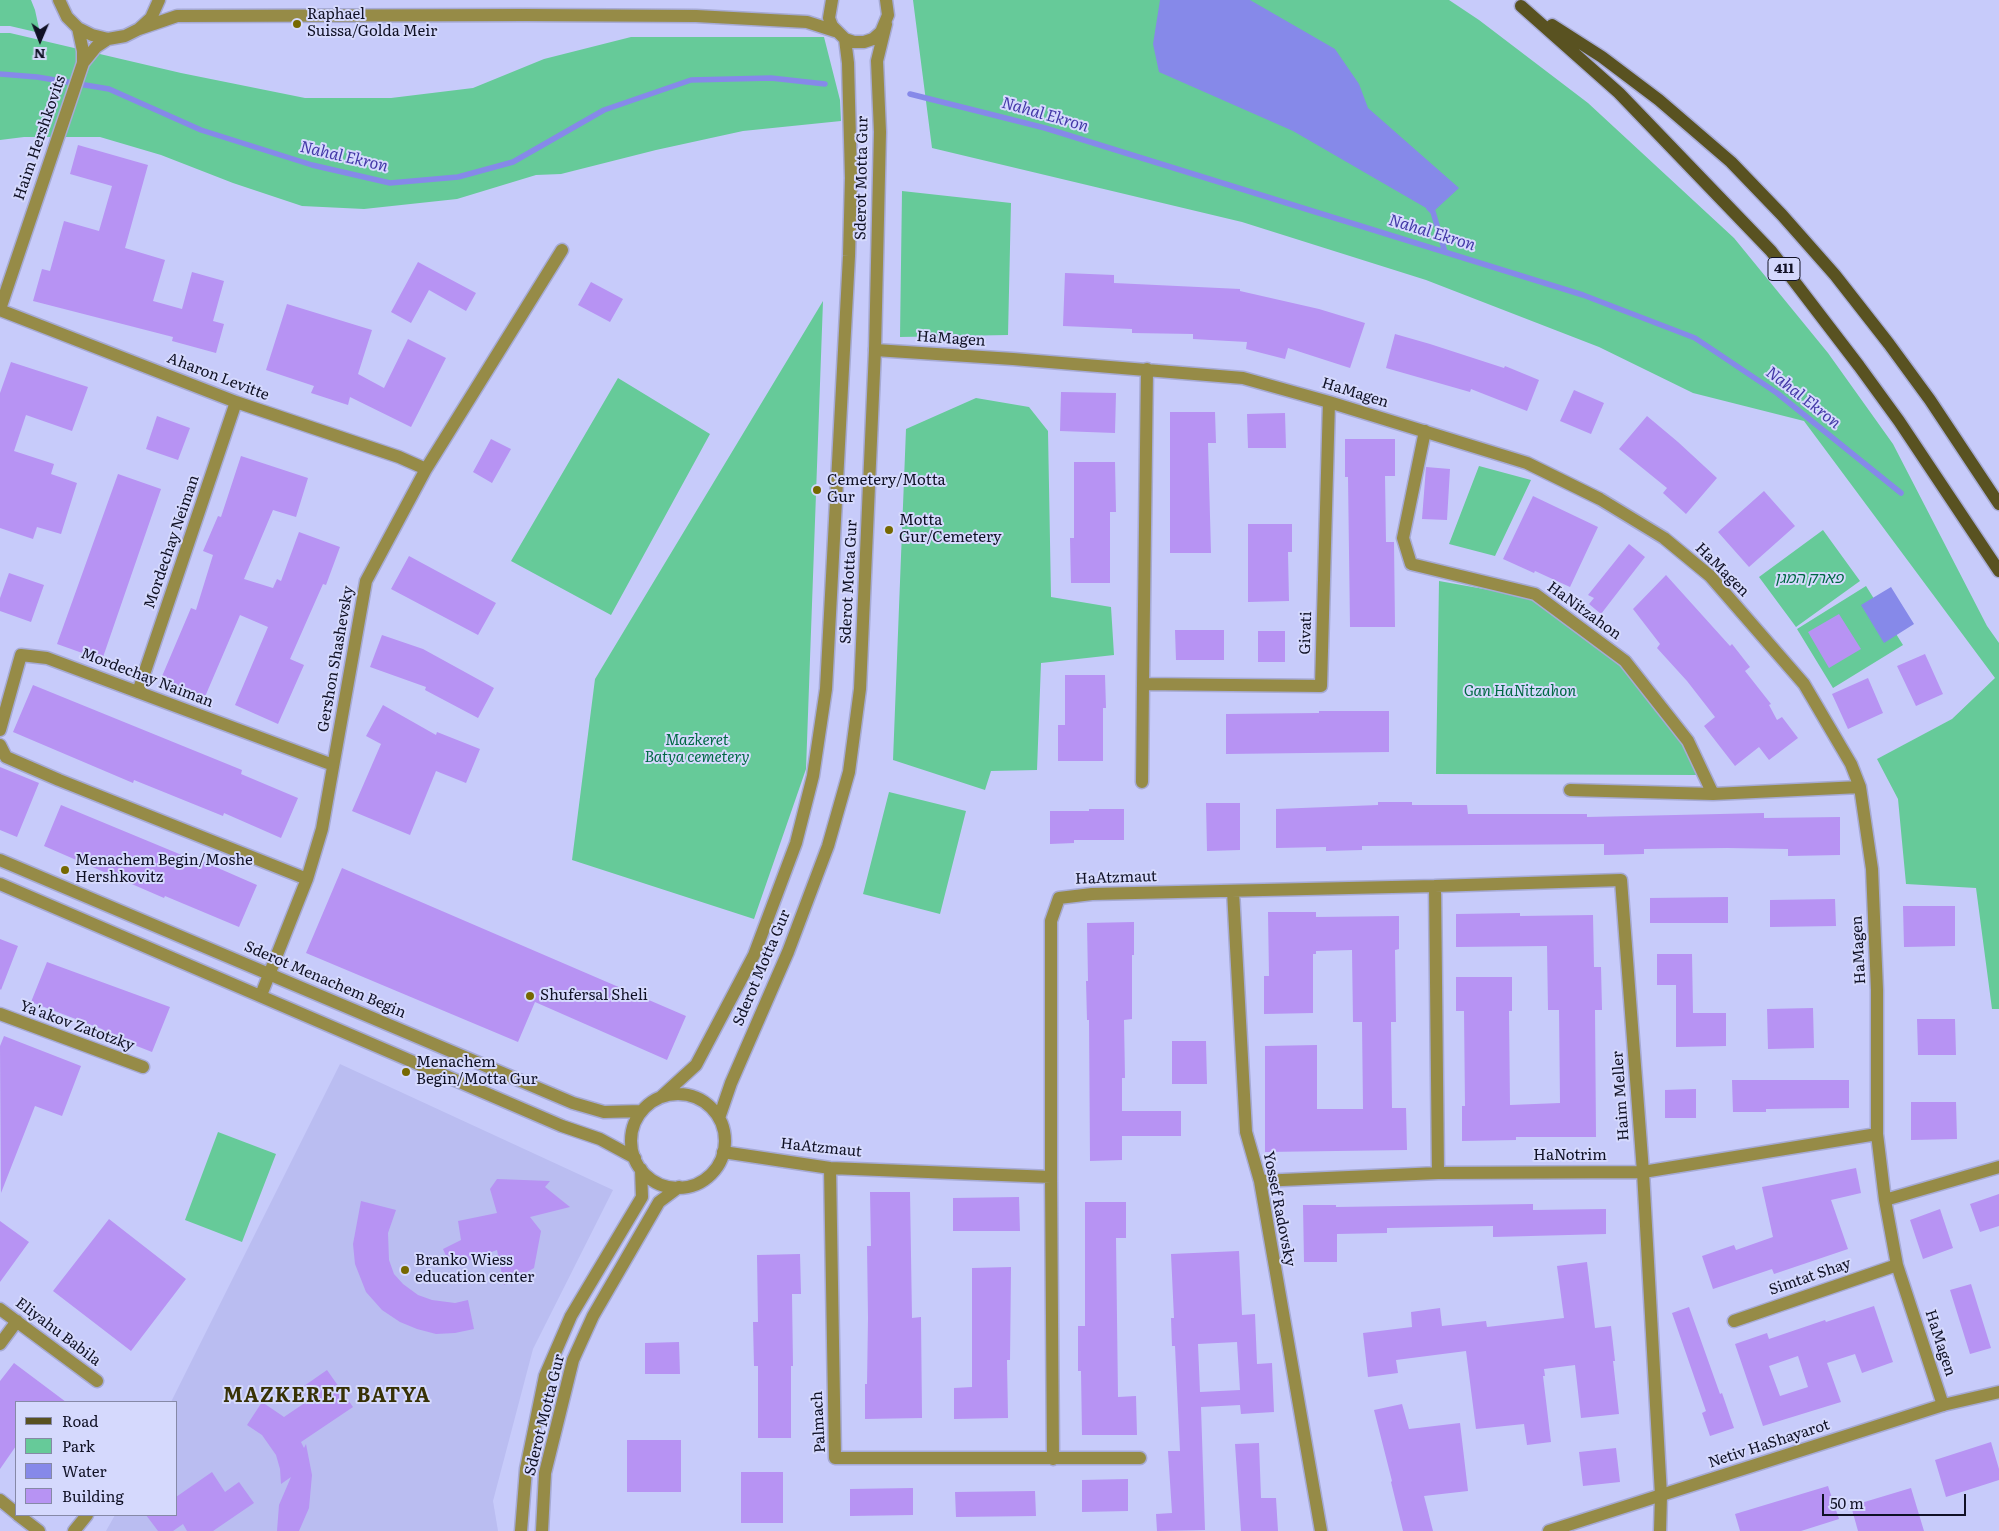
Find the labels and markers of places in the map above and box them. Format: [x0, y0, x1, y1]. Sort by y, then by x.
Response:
place label: Raphael Suissa/Golda Meir [307, 6, 437, 41]
marker: Raphael Suissa/Golda Meir [291, 18, 303, 30]
place label: Cemetery/Motta Gur [827, 472, 946, 507]
marker: Cemetery/Motta Gur [811, 484, 823, 496]
place label: Motta Gur/Cemetery [899, 512, 1002, 547]
marker: Motta Gur/Cemetery [883, 524, 895, 536]
place label: Menachem Begin/Moshe Hershkovitz [75, 852, 253, 887]
marker: Menachem Begin/Moshe Hershkovitz [59, 864, 71, 876]
place label: Shufersal Sheli [540, 987, 648, 1005]
marker: Shufersal Sheli [524, 990, 536, 1002]
place label: Menachem Begin/Motta Gur [416, 1054, 538, 1089]
marker: Menachem Begin/Motta Gur [400, 1066, 412, 1078]
place label: Branko Wiess education center [415, 1252, 534, 1287]
marker: Branko Wiess education center [399, 1264, 411, 1276]

